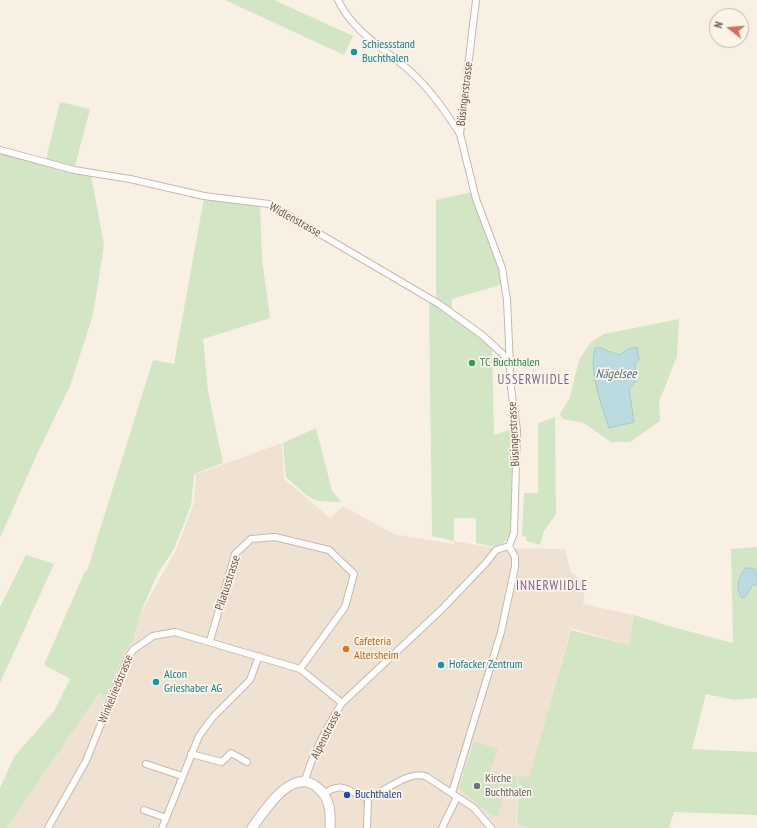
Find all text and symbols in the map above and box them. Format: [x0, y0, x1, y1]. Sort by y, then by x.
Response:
north arrow [709, 8, 749, 48]
text: N [711, 20, 726, 30]
place label: Schiessstand Buchthalen [362, 38, 415, 66]
marker: Schiessstand Buchthalen [349, 47, 359, 57]
street label: Büsingerstrasse [454, 61, 476, 127]
street label: Widlenstrasse [266, 200, 324, 240]
place label: TC Buchthalen [480, 356, 540, 370]
marker: TC Buchthalen [467, 358, 477, 368]
water label: Nägelsee [595, 366, 637, 382]
district label: USSERWIIDLE [498, 372, 570, 388]
street label: Büsingerstrasse [505, 401, 523, 467]
street label: Pilatusstrasse [212, 554, 244, 612]
district label: INNERWIIDLE [516, 578, 588, 594]
place label: Cafeteria Altersheim [354, 635, 399, 663]
marker: Cafeteria Altersheim [341, 644, 351, 654]
street label: Winkelriedstrasse [96, 653, 136, 725]
place label: Hofacker Zentrum [449, 658, 523, 672]
marker: Hofacker Zentrum [436, 660, 446, 670]
place label: Alcon Grieshaber AG [164, 668, 222, 696]
marker: Alcon Grieshaber AG [151, 677, 161, 687]
street label: Alpenstrasse [308, 708, 344, 762]
place label: Kirche Buchthalen [485, 772, 532, 800]
marker: Kirche Buchthalen [472, 781, 482, 791]
place label: Buchthalen [355, 788, 402, 802]
marker: Buchthalen [342, 790, 352, 800]

